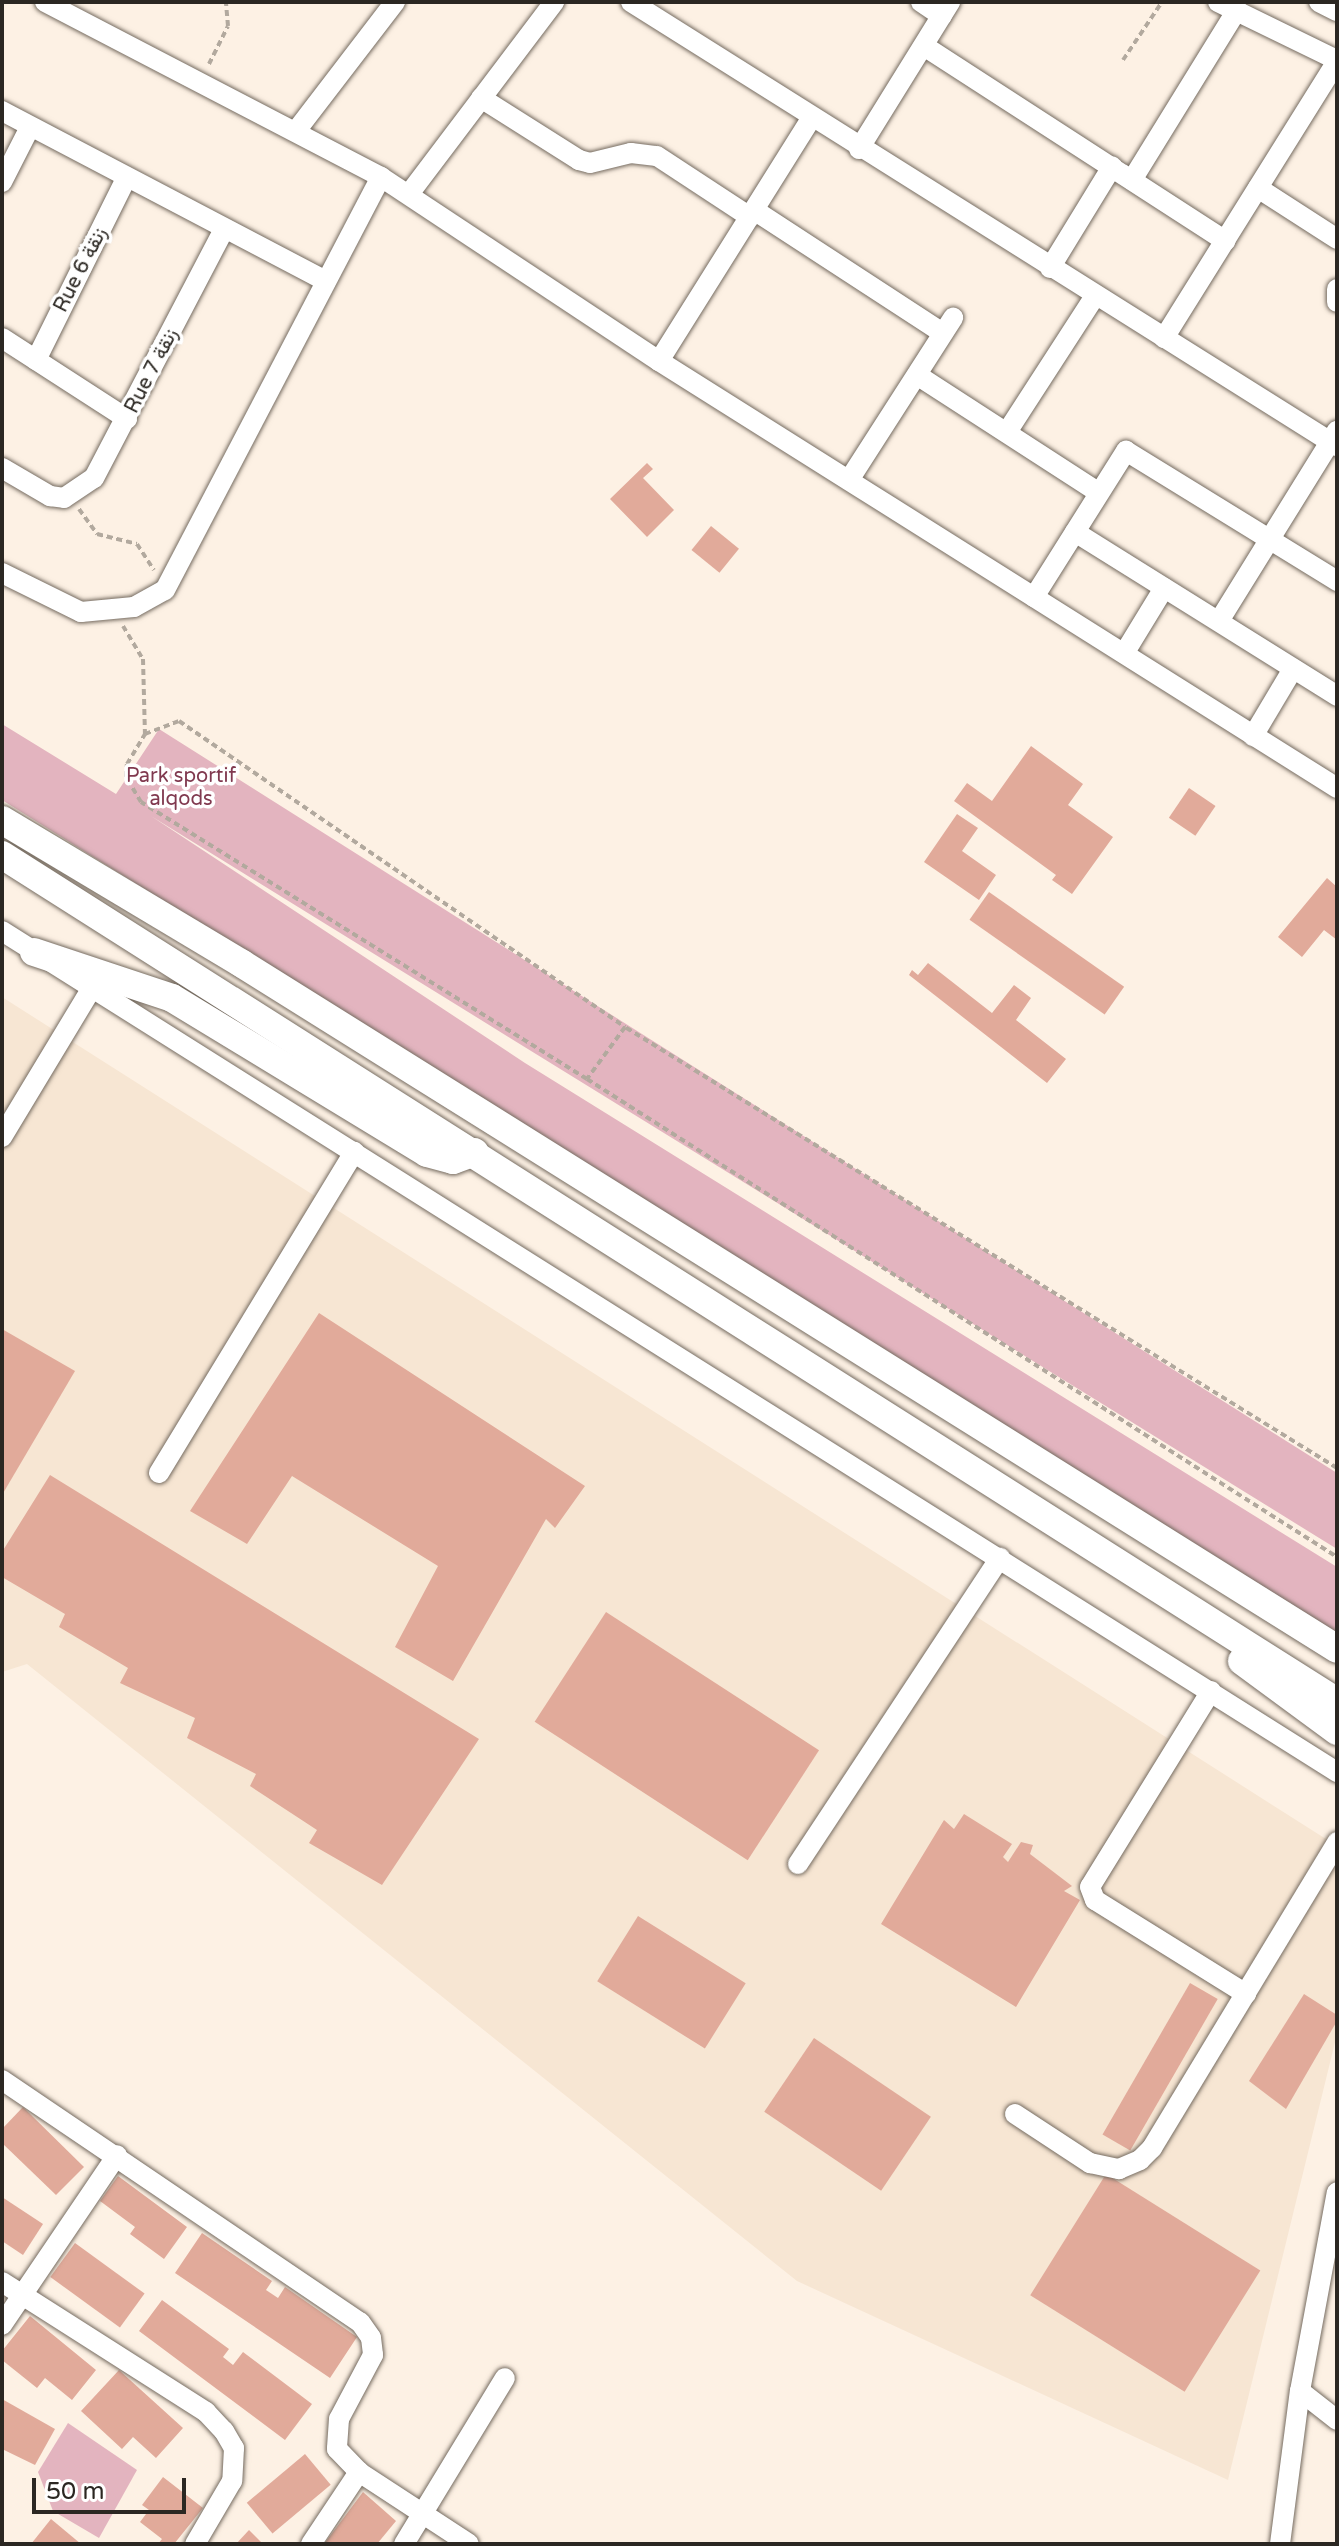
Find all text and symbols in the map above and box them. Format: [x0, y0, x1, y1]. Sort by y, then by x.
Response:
street label: Rue 6 زنقة [49, 223, 113, 317]
street label: Rue 7 زنقة [120, 324, 184, 418]
park label: Park sportif alqods [126, 765, 236, 812]
scale bar [36, 2462, 190, 2512]
text: 50 m [46, 2477, 104, 2506]

